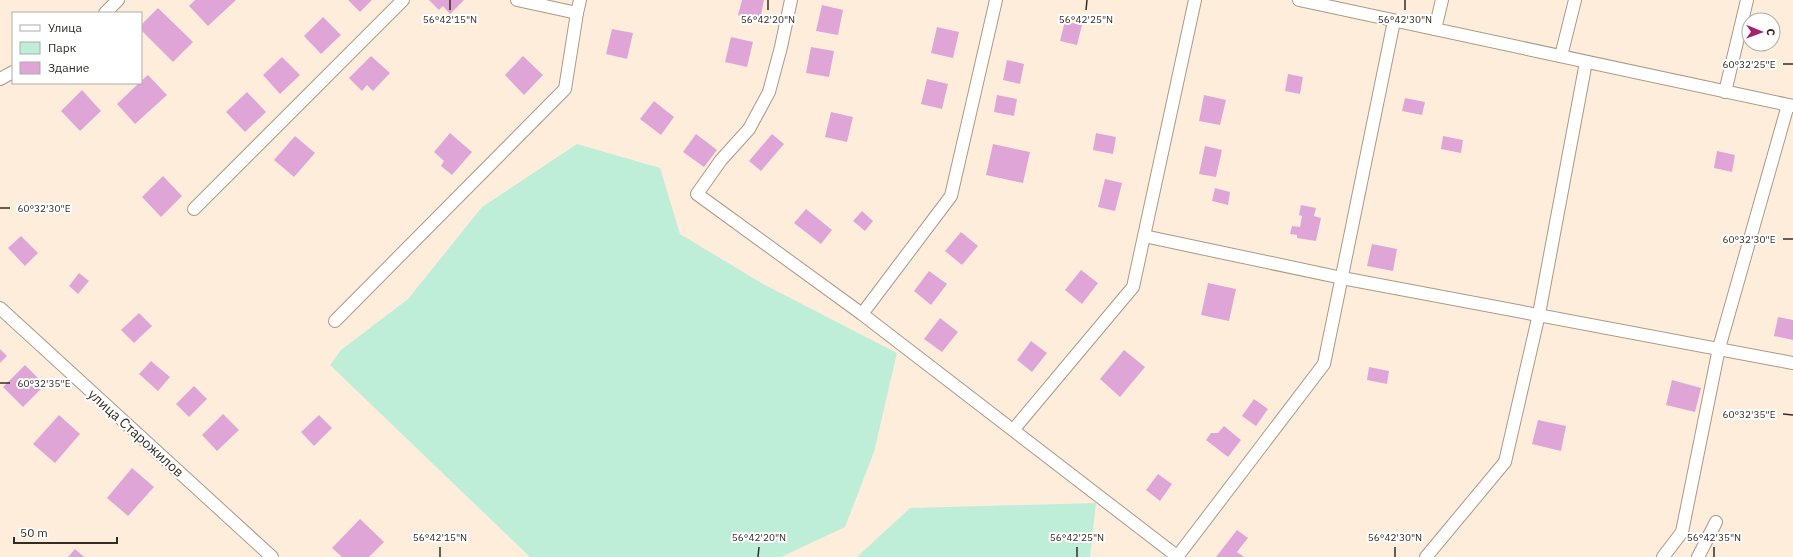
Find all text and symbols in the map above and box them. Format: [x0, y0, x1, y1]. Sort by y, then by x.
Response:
legend [12, 12, 142, 84]
north arrow [1741, 12, 1781, 52]
text: 56°42'15"N [423, 13, 477, 26]
text: 56°42'20"N [741, 13, 795, 26]
text: 56°42'25"N [1059, 13, 1113, 26]
text: 56°42'30"N [1378, 13, 1432, 26]
text: Улица [48, 20, 82, 35]
text: С [1764, 28, 1778, 36]
text: Парк [48, 40, 77, 55]
text: 60°32'25"E [1722, 58, 1776, 71]
text: Здание [48, 60, 90, 75]
text: 60°32'30"E [17, 202, 71, 215]
text: 60°32'30"E [1722, 233, 1776, 246]
text: 60°32'35"E [17, 377, 71, 390]
street label: улица Старожилов [84, 385, 188, 481]
text: 60°32'35"E [1722, 408, 1776, 421]
scale bar [14, 519, 117, 545]
text: 50 m [20, 525, 48, 540]
text: 56°42'15"N [413, 531, 467, 544]
text: 56°42'20"N [732, 531, 786, 544]
text: 56°42'25"N [1050, 531, 1104, 544]
text: 56°42'30"N [1368, 531, 1422, 544]
text: 56°42'35"N [1687, 531, 1741, 544]

